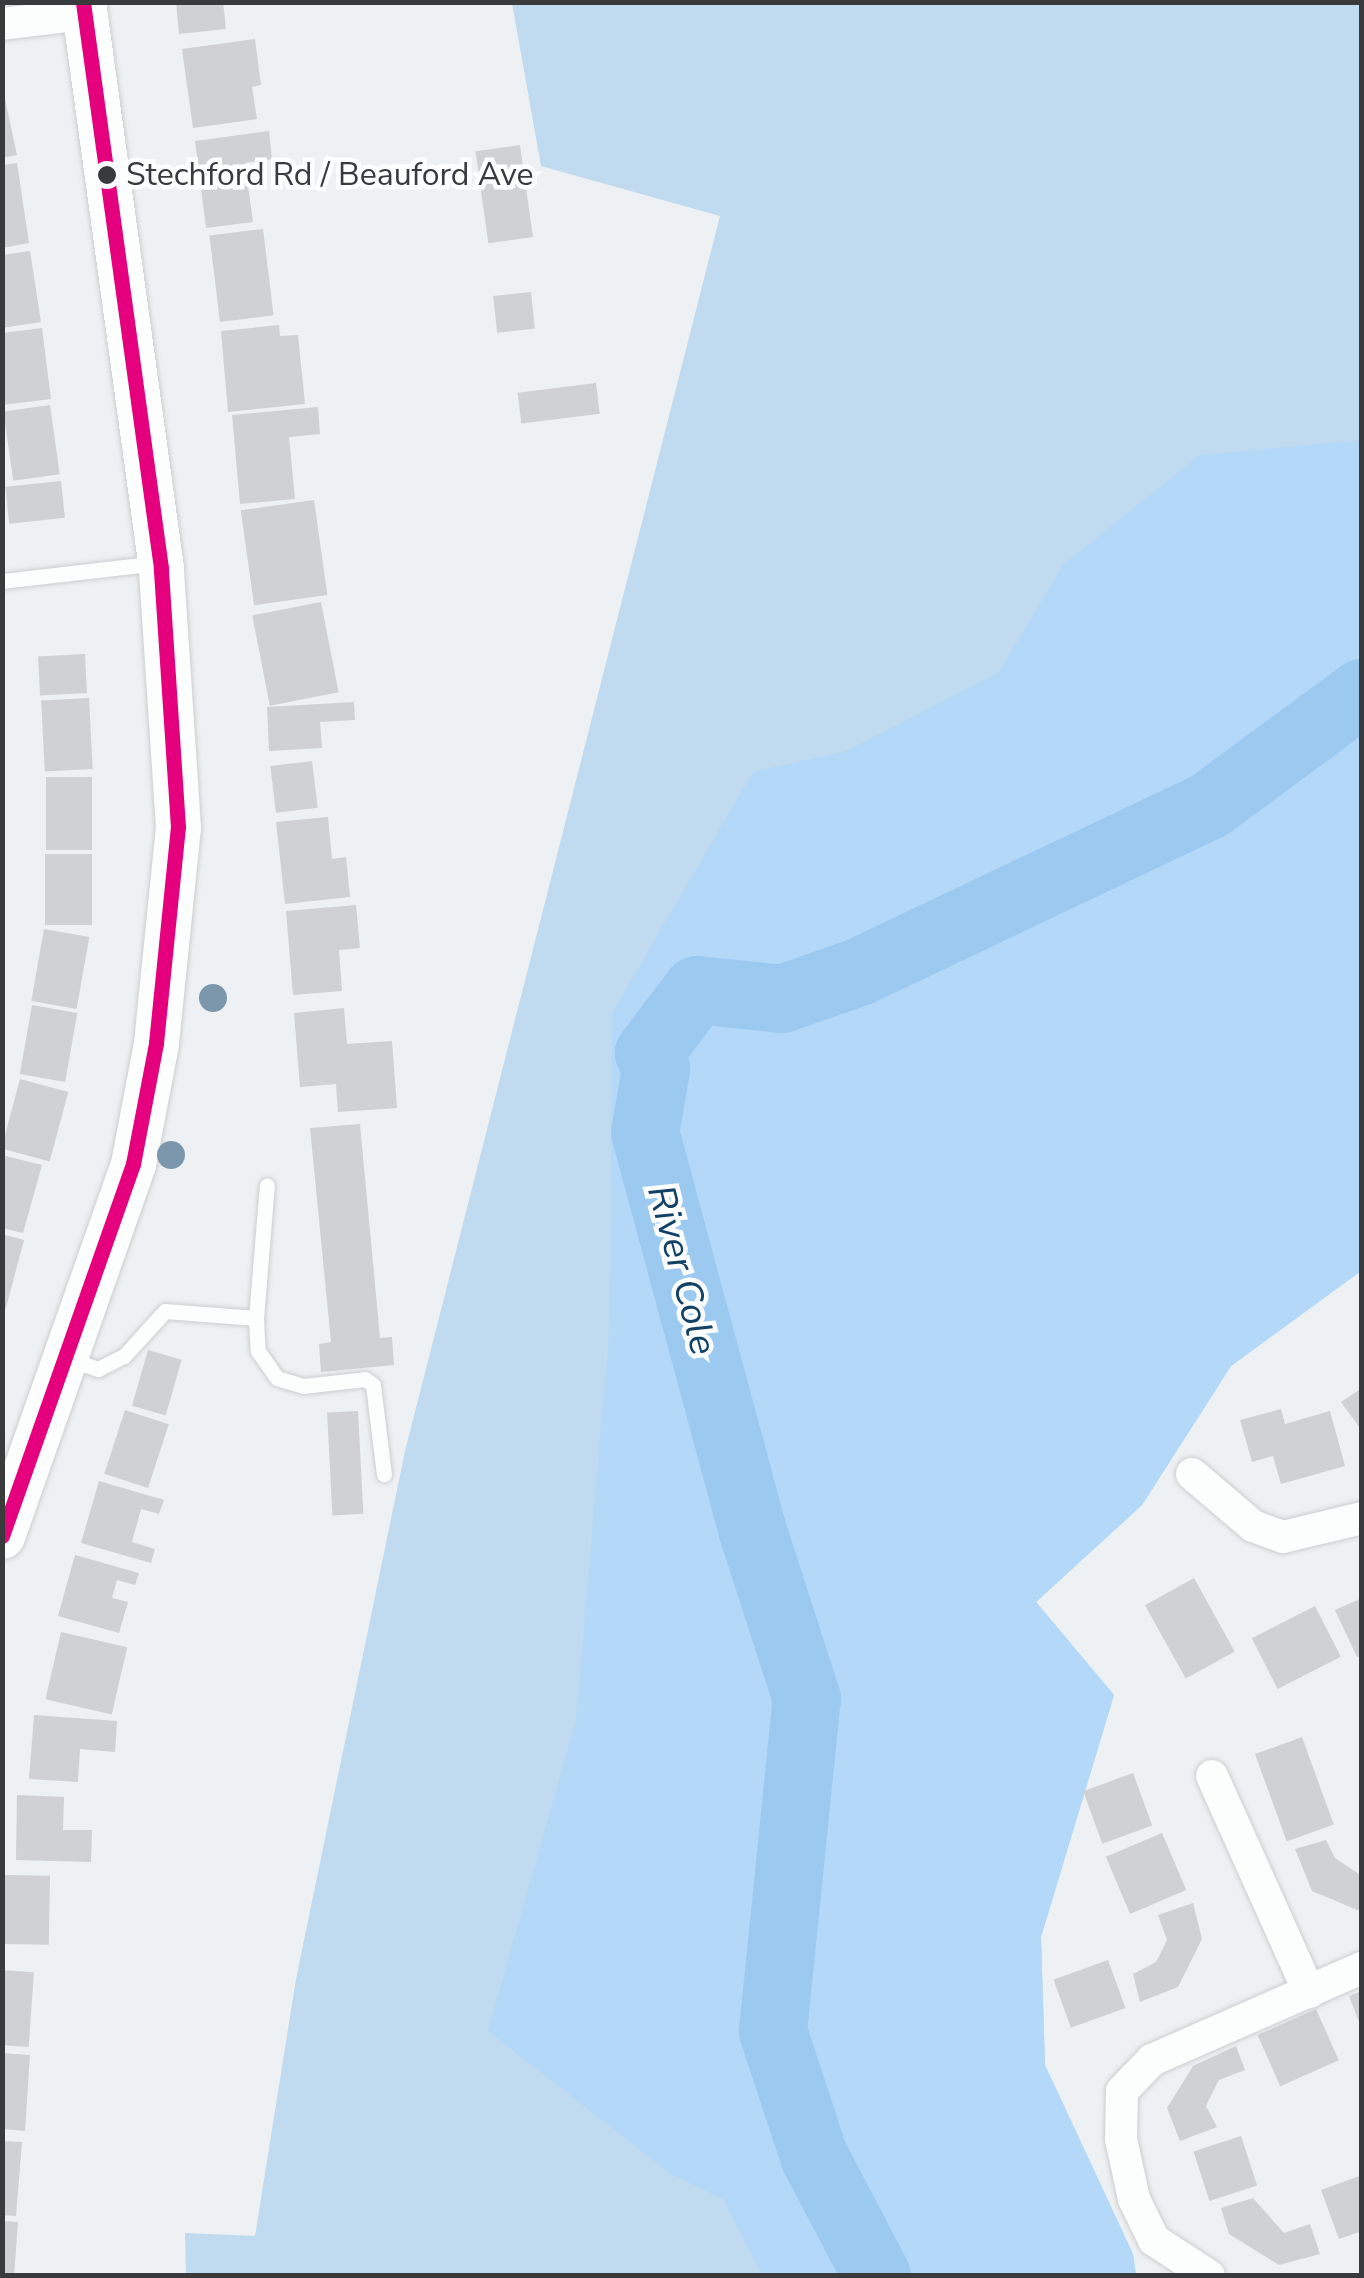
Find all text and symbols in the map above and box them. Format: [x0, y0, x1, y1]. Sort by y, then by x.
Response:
place label: Stechford Rd / Beauford Ave [126, 156, 533, 194]
marker: Stechford Rd / Beauford Ave [97, 165, 117, 185]
water label: River Cole [637, 1180, 727, 1360]

